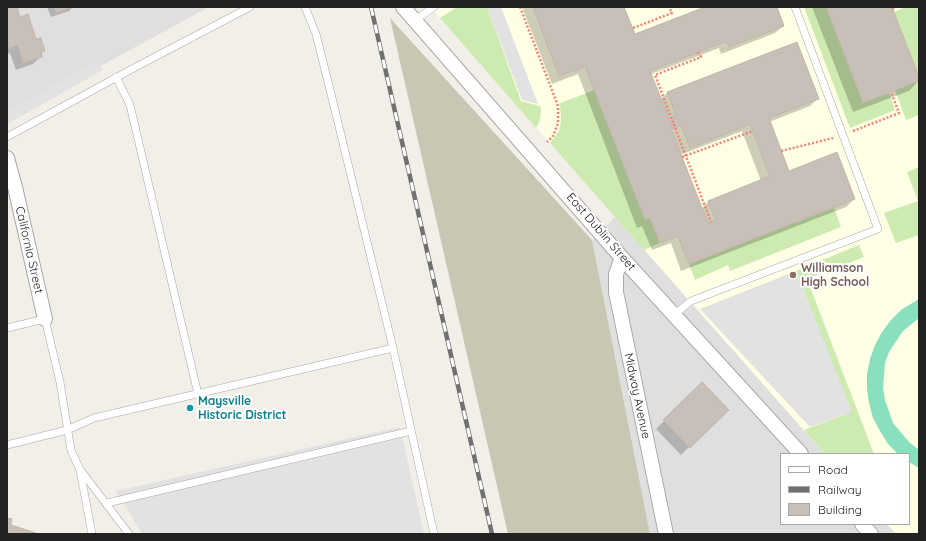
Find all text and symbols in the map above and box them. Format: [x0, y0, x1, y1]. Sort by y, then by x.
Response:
street label: East Dublin Street [563, 190, 639, 274]
street label: California Street [12, 205, 46, 295]
place label: Williamson High School [801, 261, 869, 289]
marker: Williamson High School [788, 270, 798, 280]
street label: Midway Avenue [621, 352, 653, 440]
place label: Maysville Historic District [198, 394, 287, 422]
marker: Maysville Historic District [185, 403, 195, 413]
legend [780, 453, 910, 525]
text: Road [818, 462, 848, 477]
text: Railway [818, 482, 862, 497]
text: Building [818, 502, 862, 517]

